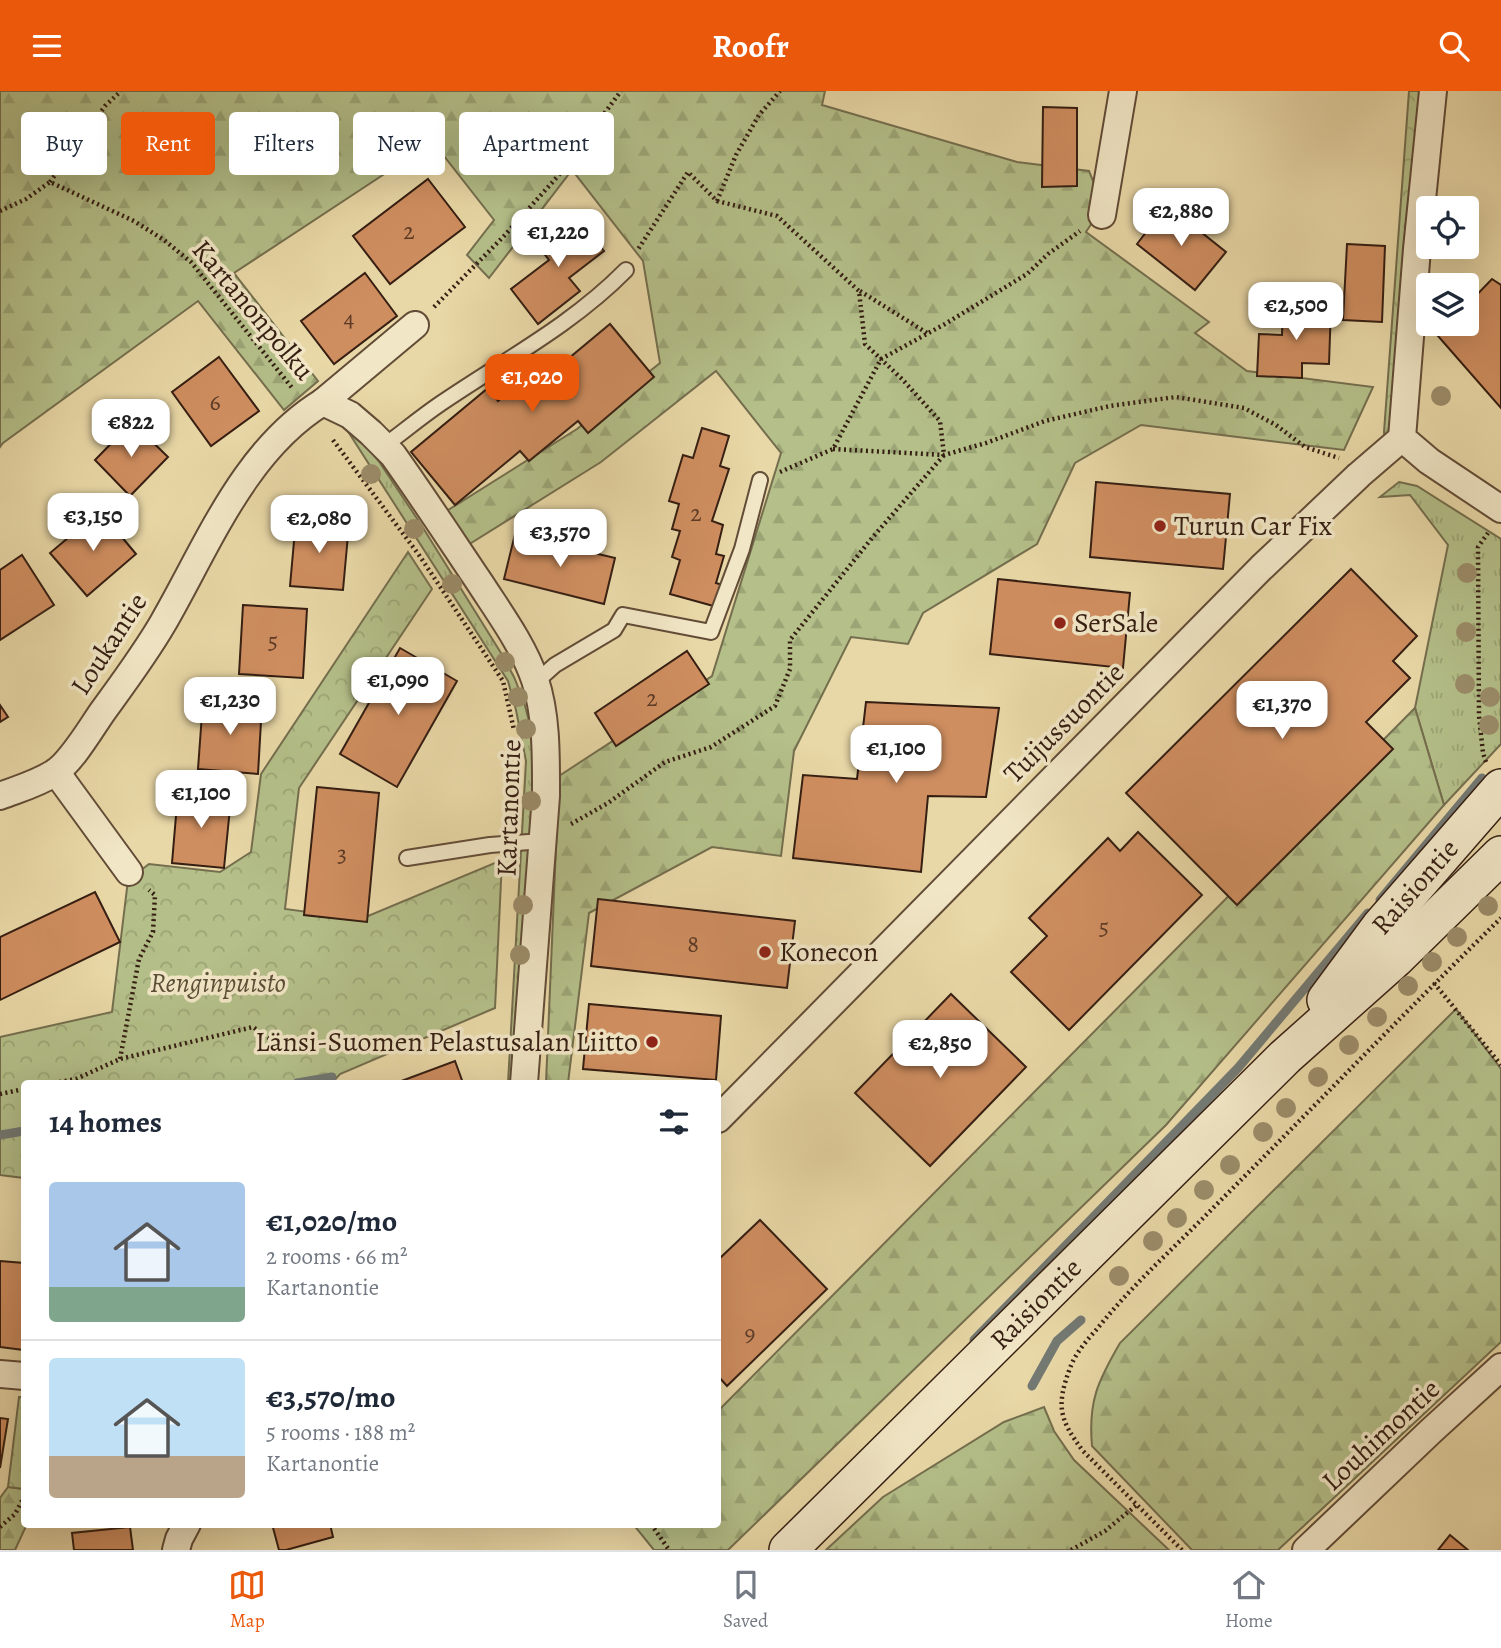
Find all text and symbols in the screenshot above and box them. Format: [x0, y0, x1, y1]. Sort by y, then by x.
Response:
text: Roofr [712, 24, 789, 68]
icon: menu [28, 27, 66, 65]
icon: search [1435, 27, 1473, 65]
chip: Buy [21, 112, 107, 175]
chip: Rent [121, 112, 215, 175]
chip: Filters [229, 112, 339, 175]
chip: New [353, 112, 445, 175]
chip: Apartment [459, 112, 614, 175]
pin: €2,880 [1124, 188, 1238, 248]
text: €2,880 [1149, 195, 1213, 226]
map controls [1416, 196, 1479, 336]
button: locate [1416, 196, 1479, 259]
pin: €1,220 [501, 209, 615, 269]
house number: 2 [403, 215, 415, 247]
text: €1,220 [527, 216, 589, 247]
street label: Kartanonpolku [183, 232, 324, 389]
button: layers [1416, 273, 1479, 336]
pin: €2,500 [1239, 282, 1353, 342]
text: €2,500 [1264, 289, 1328, 320]
house number: 4 [344, 302, 355, 334]
pin: €1,020 [475, 355, 589, 414]
text: €1,020 [501, 361, 563, 392]
house number: 6 [209, 386, 221, 418]
pin: €822 [90, 399, 172, 459]
text: €822 [108, 406, 154, 437]
pin: €3,150 [36, 493, 150, 553]
pin: €2,080 [262, 496, 376, 555]
house number: 2 [690, 497, 702, 529]
text: €3,150 [64, 500, 122, 531]
text: €2,080 [287, 502, 351, 533]
place label: Turun Car Fix [1174, 507, 1333, 545]
pin: €3,570 [503, 510, 617, 569]
text: €3,570 [530, 516, 590, 547]
marker: Turun Car Fix [1152, 518, 1168, 534]
street label: Loukantie [62, 586, 156, 702]
place label: SerSale [1074, 604, 1158, 642]
marker: SerSale [1052, 615, 1068, 631]
house number: 5 [268, 625, 278, 657]
street label: Tuijussuontie [995, 654, 1133, 792]
pin: €1,090 [341, 657, 455, 717]
text: €1,090 [367, 664, 429, 695]
pin: €1,230 [173, 677, 287, 737]
pin: €1,370 [1225, 681, 1339, 741]
house number: 2 [646, 682, 658, 714]
text: €1,230 [200, 684, 260, 715]
text: €1,370 [1253, 688, 1311, 719]
pin: €1,100 [839, 725, 953, 785]
text: €1,100 [867, 732, 926, 763]
street label: Kartanontie [488, 739, 530, 877]
pin: €1,100 [144, 771, 258, 830]
text: €1,100 [172, 777, 231, 808]
street label: Raisiontie [1363, 831, 1467, 943]
house number: 3 [337, 838, 347, 870]
house number: 5 [1099, 911, 1109, 943]
house number: 8 [687, 928, 699, 960]
place label: Konecon [779, 933, 878, 971]
marker: Konecon [757, 944, 773, 960]
park label: Renginpuisto [150, 964, 286, 1002]
pin: €2,850 [883, 1021, 997, 1080]
place label: Länsi-Suomen Pelastusalan Liitto [255, 1023, 638, 1061]
text: €2,850 [909, 1027, 971, 1058]
marker: Länsi-Suomen Pelastusalan Liitto [644, 1034, 660, 1050]
text: 14 homes [49, 1102, 162, 1142]
icon: filters [655, 1103, 693, 1141]
text: €1,020/mo [266, 1201, 397, 1241]
icon: home [105, 1210, 189, 1294]
text: 2 rooms · 66 m² [266, 1241, 408, 1272]
street label: Raisiontie [982, 1250, 1090, 1358]
text: Kartanontie [266, 1272, 379, 1303]
house number: 9 [745, 1317, 755, 1349]
street label: Louhimontie [1314, 1370, 1448, 1500]
text: €3,570/mo [266, 1377, 395, 1417]
icon: home [105, 1386, 189, 1470]
text: 5 rooms · 188 m² [266, 1417, 415, 1448]
text: Kartanontie [266, 1448, 379, 1479]
tab: Map [228, 1566, 266, 1634]
tab: Saved [723, 1566, 768, 1634]
tab: Home [1225, 1566, 1273, 1634]

